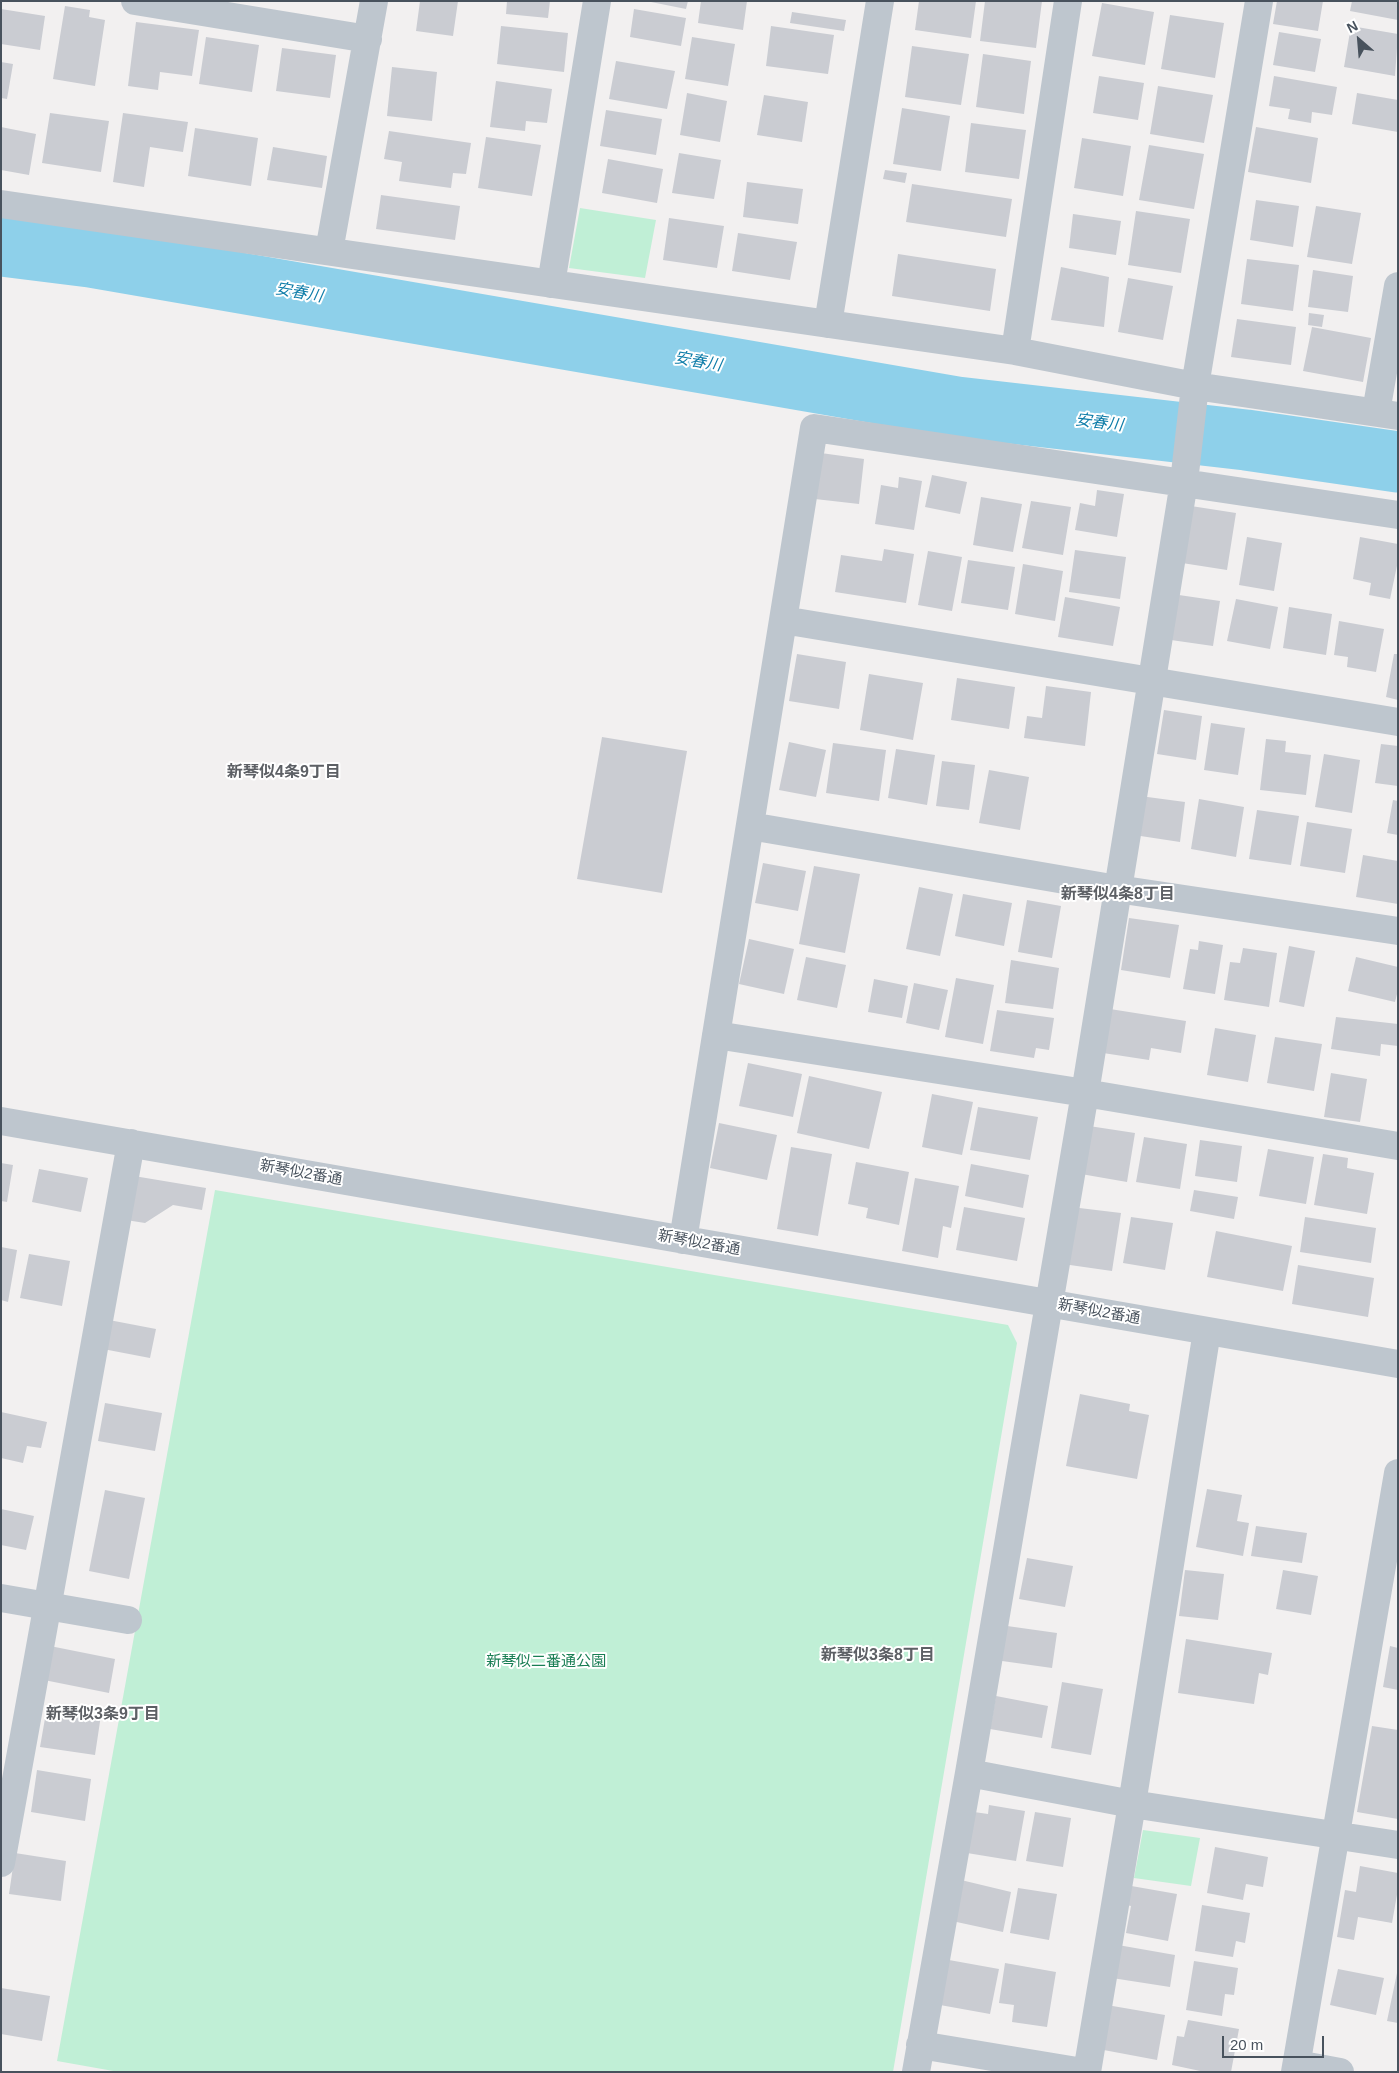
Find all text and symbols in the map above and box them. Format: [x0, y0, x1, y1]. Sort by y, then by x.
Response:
north arrow [1334, 15, 1384, 65]
text: N [1344, 17, 1360, 36]
water label: 安春川 [274, 279, 324, 307]
water label: 安春川 [673, 348, 723, 376]
water label: 安春川 [1074, 411, 1124, 435]
district label: 新琴似4条9丁目 [227, 763, 341, 783]
district label: 新琴似4条8丁目 [1061, 885, 1175, 905]
street label: 新琴似2番通 [258, 1157, 344, 1189]
street label: 新琴似2番通 [656, 1227, 742, 1259]
street label: 新琴似2番通 [1056, 1296, 1142, 1328]
district label: 新琴似3条8丁目 [821, 1646, 935, 1666]
park label: 新琴似二番通公園 [486, 1653, 606, 1671]
district label: 新琴似3条9丁目 [46, 1705, 160, 1725]
scale bar [1224, 2026, 1326, 2058]
text: 20 m [1230, 2036, 1263, 2053]

